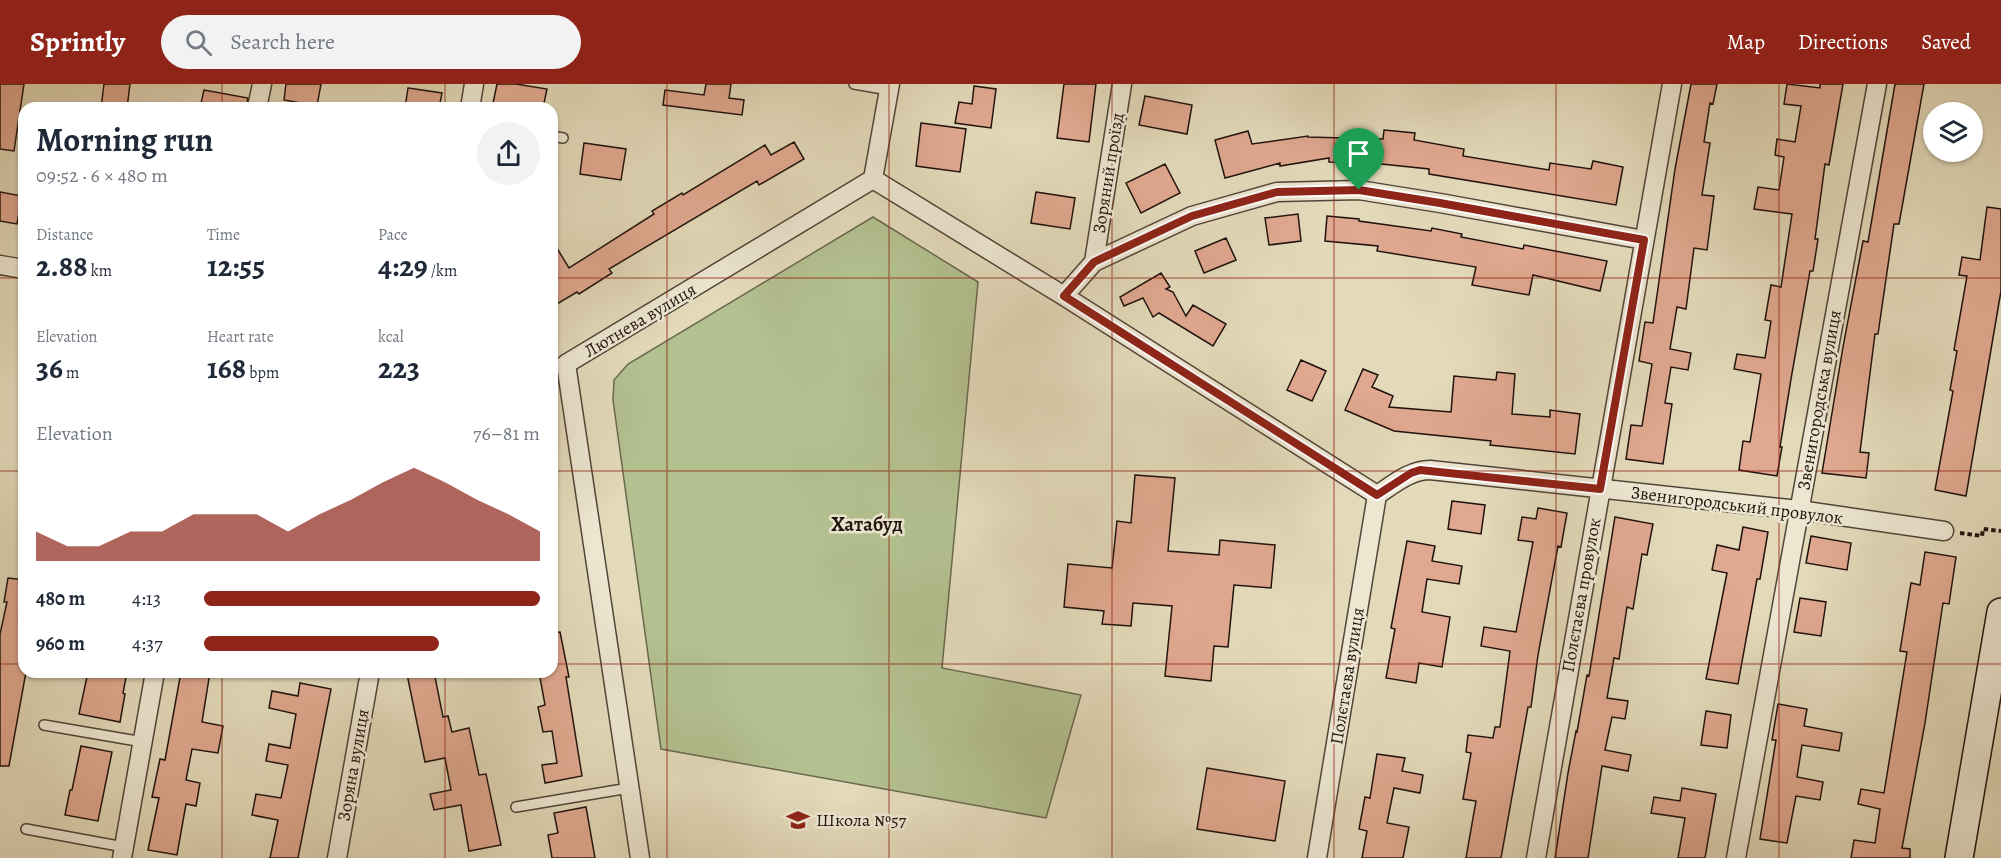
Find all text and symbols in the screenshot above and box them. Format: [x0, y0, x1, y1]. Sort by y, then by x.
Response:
search box [161, 15, 581, 69]
text: Sprintly [30, 23, 125, 61]
icon: search [182, 26, 215, 59]
text: Search here [230, 27, 335, 57]
text: Map [1727, 28, 1765, 56]
text: Directions [1798, 28, 1888, 56]
text: Saved [1921, 28, 1971, 56]
map controls [1923, 102, 1983, 162]
button: layers [1923, 102, 1983, 162]
street label: Зоряний проїзд [1087, 111, 1129, 235]
text: Morning run [36, 117, 213, 162]
button: share [477, 122, 540, 185]
pin [1333, 128, 1384, 190]
icon: arrive [1342, 137, 1375, 170]
text: 09:52 · 6 × 480 m [36, 162, 168, 189]
text: Distance [36, 224, 93, 246]
text: Time [207, 224, 240, 246]
text: Pace [378, 224, 408, 246]
text: 2.88 [36, 246, 88, 286]
text: 12:55 [207, 246, 265, 286]
text: 4:29 [378, 246, 428, 286]
text: km [88, 260, 112, 282]
text: /km [428, 260, 457, 282]
street label: Лютнева вулиця [580, 277, 700, 363]
street label: Звенигородська вулиця [1791, 308, 1847, 492]
text: Elevation [36, 326, 97, 348]
text: Heart rate [207, 326, 274, 348]
text: kcal [378, 326, 404, 348]
text: 36 [36, 348, 63, 388]
text: 168 [207, 348, 246, 388]
text: 223 [378, 348, 420, 388]
text: m [63, 362, 79, 384]
text: bpm [246, 362, 279, 384]
text: Elevation [36, 420, 113, 447]
text: 76–81 m [473, 420, 540, 447]
street label: Звенигородський провулок [1629, 480, 1845, 530]
district label: Хатабуд [831, 511, 903, 538]
street label: Полєтаєва провулок [1556, 516, 1606, 674]
text: 480 m [36, 585, 85, 612]
text: 4:13 [132, 585, 161, 612]
street label: Полєтаєва вулиця [1324, 606, 1370, 746]
text: 960 m [36, 630, 85, 657]
text: 4:37 [132, 630, 163, 657]
street label: Зоряна вулиця [331, 707, 375, 823]
school or university icon: Школа №57 [785, 807, 811, 833]
place label: Школа №57 [816, 808, 907, 832]

